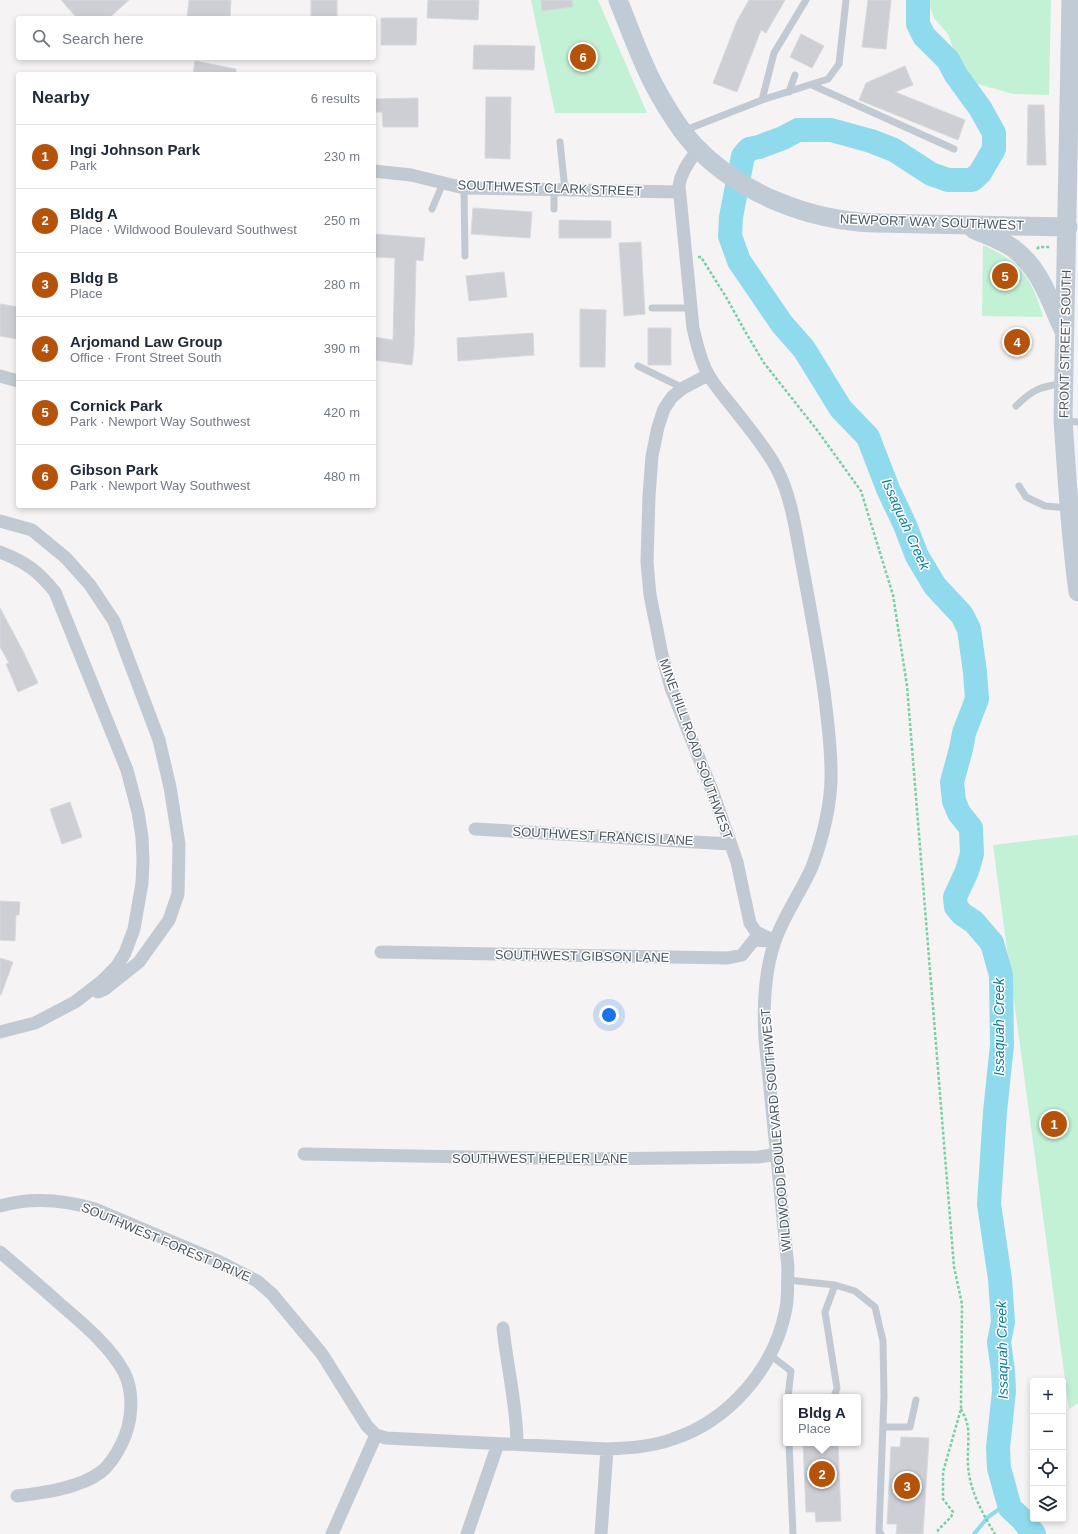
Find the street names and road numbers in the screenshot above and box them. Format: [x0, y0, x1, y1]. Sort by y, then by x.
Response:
street label: SOUTHWEST CLARK STREET [457, 177, 643, 199]
street label: NEWPORT WAY SOUTHWEST [840, 211, 1024, 233]
street label: FRONT STREET SOUTH [1056, 270, 1074, 418]
street label: MINE HILL ROAD SOUTHWEST [656, 657, 736, 841]
street label: SOUTHWEST FRANCIS LANE [512, 824, 694, 848]
street label: SOUTHWEST GIBSON LANE [495, 947, 670, 965]
street label: WILDWOOD BOULEVARD SOUTHWEST [758, 1008, 794, 1252]
street label: SOUTHWEST HEPLER LANE [452, 1151, 628, 1166]
street label: SOUTHWEST FOREST DRIVE [79, 1199, 253, 1285]

